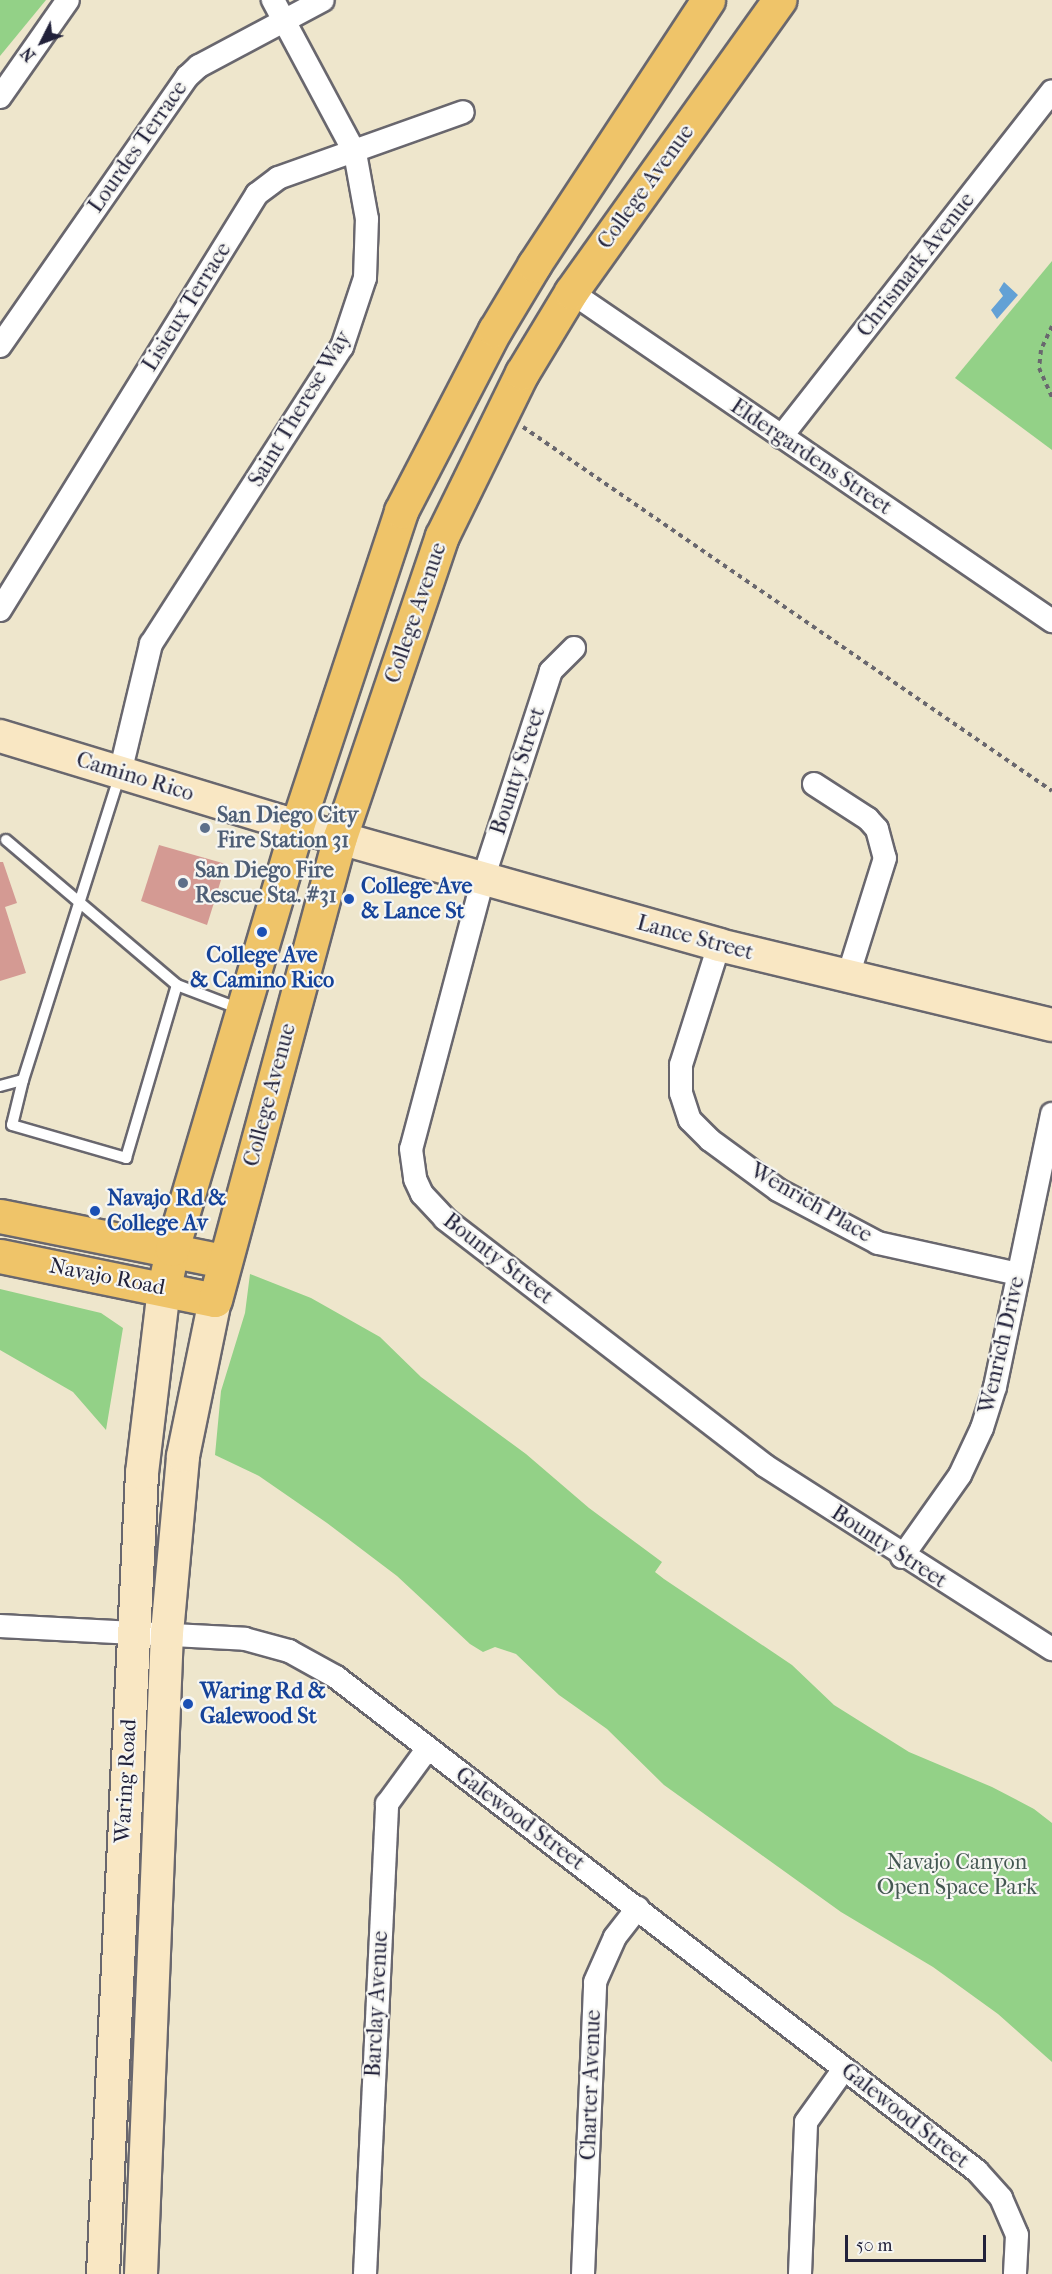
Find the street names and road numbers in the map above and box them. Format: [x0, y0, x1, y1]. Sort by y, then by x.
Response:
street label: Lourdes Terrace [83, 76, 193, 218]
street label: College Avenue [592, 120, 700, 254]
street label: Chrismark Avenue [851, 188, 981, 342]
street label: Lisieux Terrace [137, 238, 237, 376]
street label: Saint Therese Way [243, 326, 357, 492]
street label: Eldergardens Street [725, 393, 897, 521]
street label: College Avenue [380, 539, 452, 687]
street label: Bounty Street [485, 704, 551, 838]
street label: Camino Rico [73, 747, 197, 807]
street label: Lance Street [634, 910, 756, 966]
street label: College Avenue [238, 1021, 302, 1169]
street label: Wenrich Place [745, 1157, 877, 1249]
street label: Bounty Street [438, 1208, 558, 1310]
street label: Navajo Road [47, 1253, 167, 1301]
street label: Wenrich Drive [973, 1274, 1031, 1416]
street label: Bounty Street [826, 1500, 952, 1594]
street label: Waring Road [110, 1718, 142, 1844]
street label: Galewood Street [450, 1762, 590, 1876]
street label: Barclay Avenue [360, 1930, 394, 2078]
street label: Charter Avenue [575, 2009, 607, 2161]
street label: Galewood Street [836, 2058, 974, 2174]

